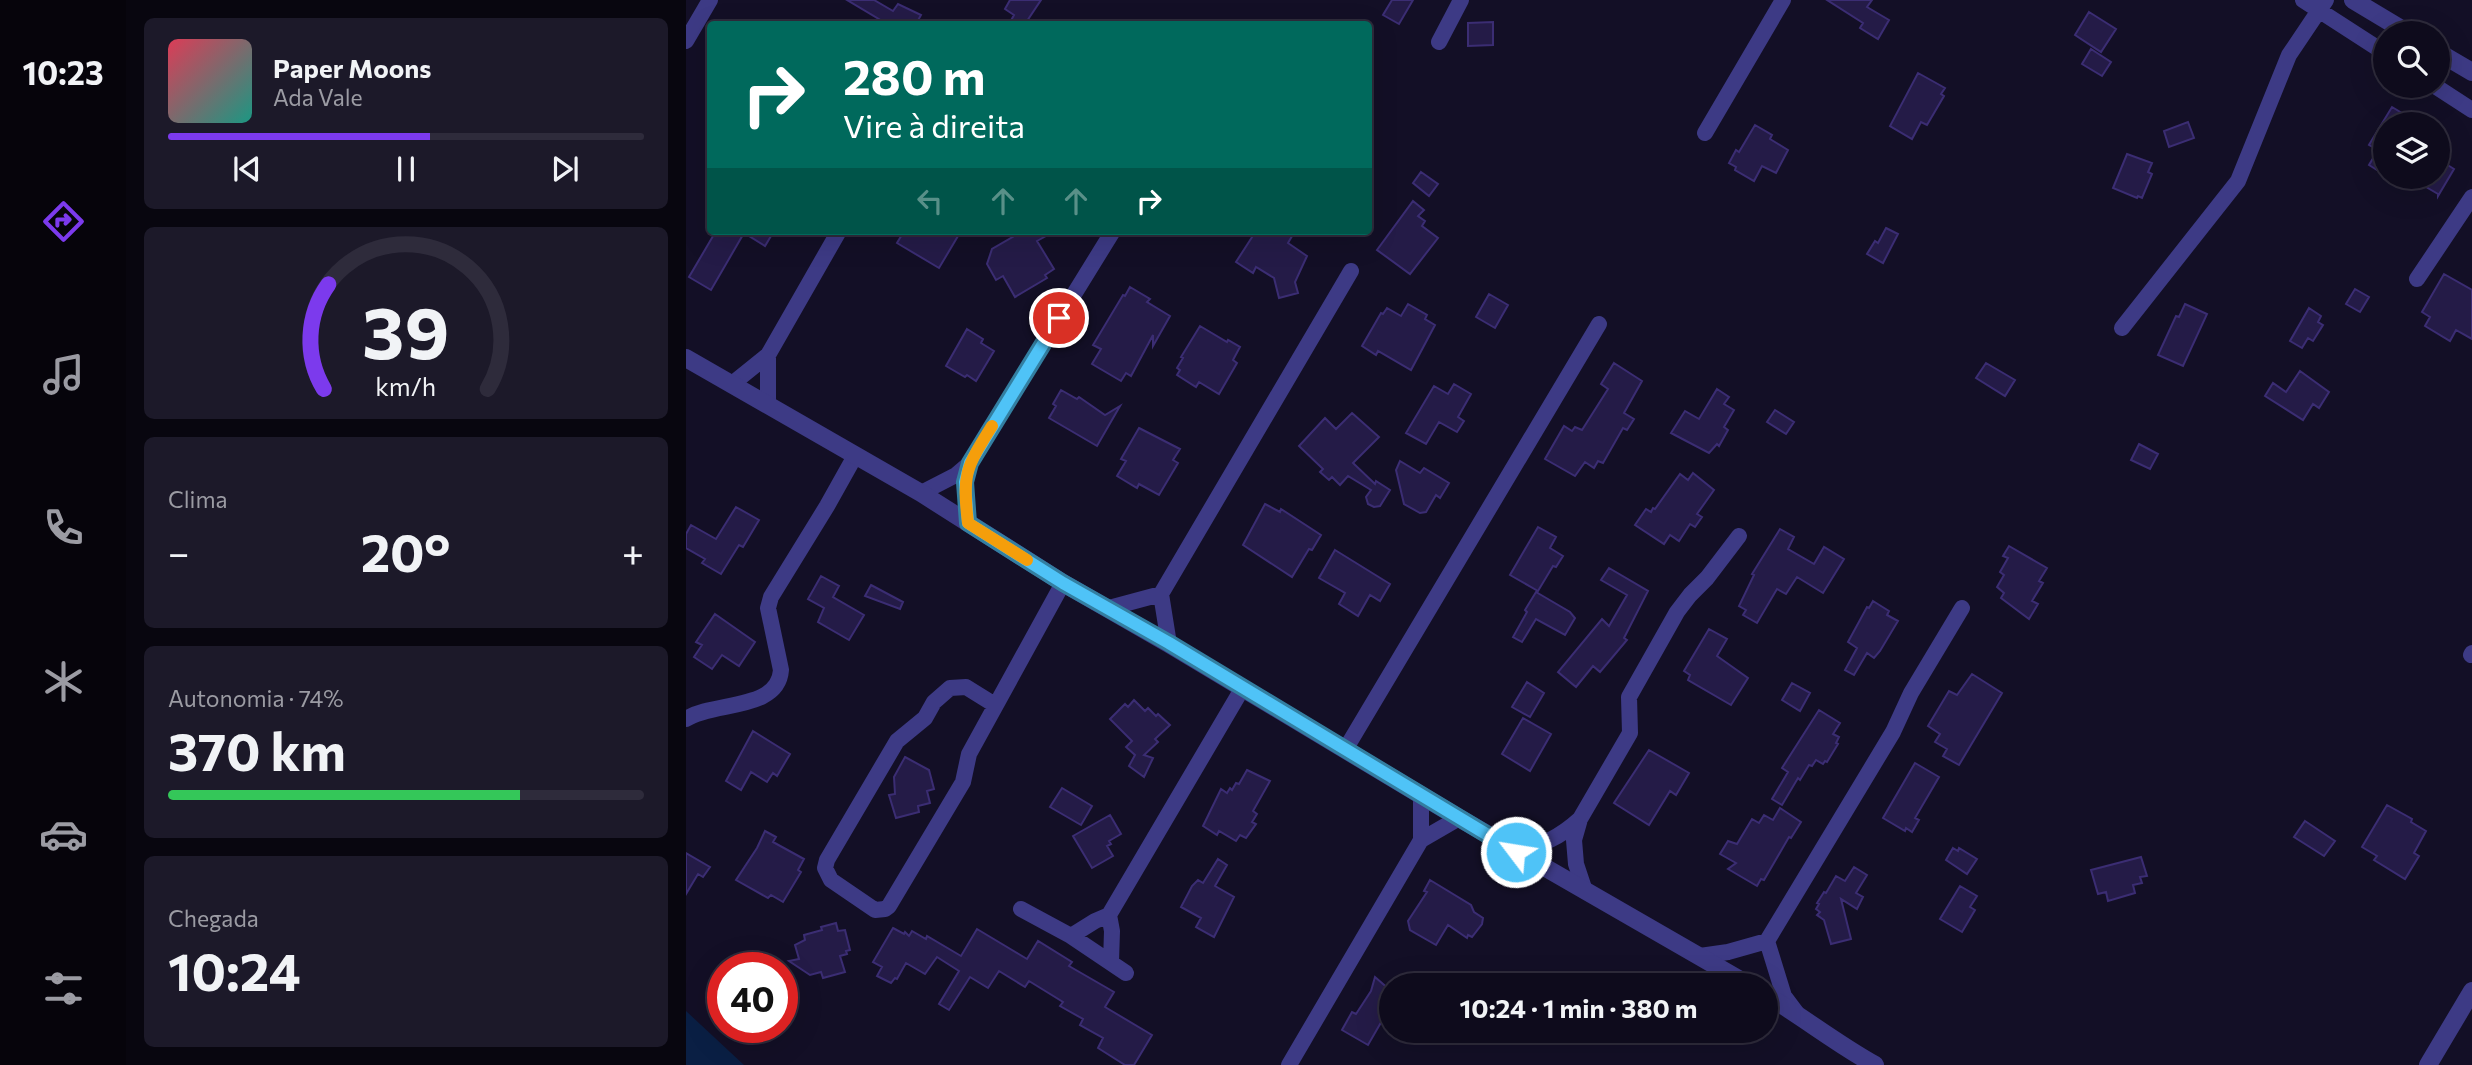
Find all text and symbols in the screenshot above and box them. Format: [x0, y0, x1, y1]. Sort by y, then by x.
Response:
map controls [2373, 21, 2450, 189]
button: search [2373, 21, 2450, 98]
text: 280 m [843, 45, 986, 105]
icon: right [728, 49, 819, 140]
text: 10:23 [22, 52, 104, 92]
text: Paper Moons [273, 52, 431, 83]
text: Ada Vale [273, 83, 363, 111]
text: Vire à direita [843, 105, 1025, 145]
button: layers [2373, 112, 2450, 189]
icon: previous [228, 150, 266, 188]
icon: pause [387, 150, 425, 188]
icon: next [546, 150, 584, 188]
icon: left [911, 182, 949, 220]
icon: ahead [984, 182, 1022, 220]
icon: ahead [1057, 182, 1095, 220]
icon: right [1130, 182, 1168, 220]
icon: directions [39, 197, 88, 246]
text: 39 [362, 286, 450, 375]
pin [1029, 288, 1089, 348]
icon: arrive [1040, 299, 1078, 337]
icon: music [39, 350, 88, 399]
text: km/h [376, 371, 436, 401]
text: Clima [168, 485, 228, 513]
icon: phone [39, 503, 88, 552]
text: 20° [361, 519, 451, 583]
text: − [168, 528, 190, 575]
text: + [622, 528, 644, 575]
icon: climate [39, 657, 88, 706]
text: Autonomia · 74% [168, 684, 343, 712]
text: 370 km [168, 718, 346, 782]
icon: car [39, 810, 88, 859]
position arrow [1479, 815, 1553, 889]
text: Chegada [168, 904, 259, 932]
text: 10:24 [168, 938, 301, 1002]
speed limit sign: 40 [707, 952, 798, 1043]
icon: filters [39, 964, 88, 1013]
text: 10:24 · 1 min · 380 m [1460, 992, 1697, 1023]

